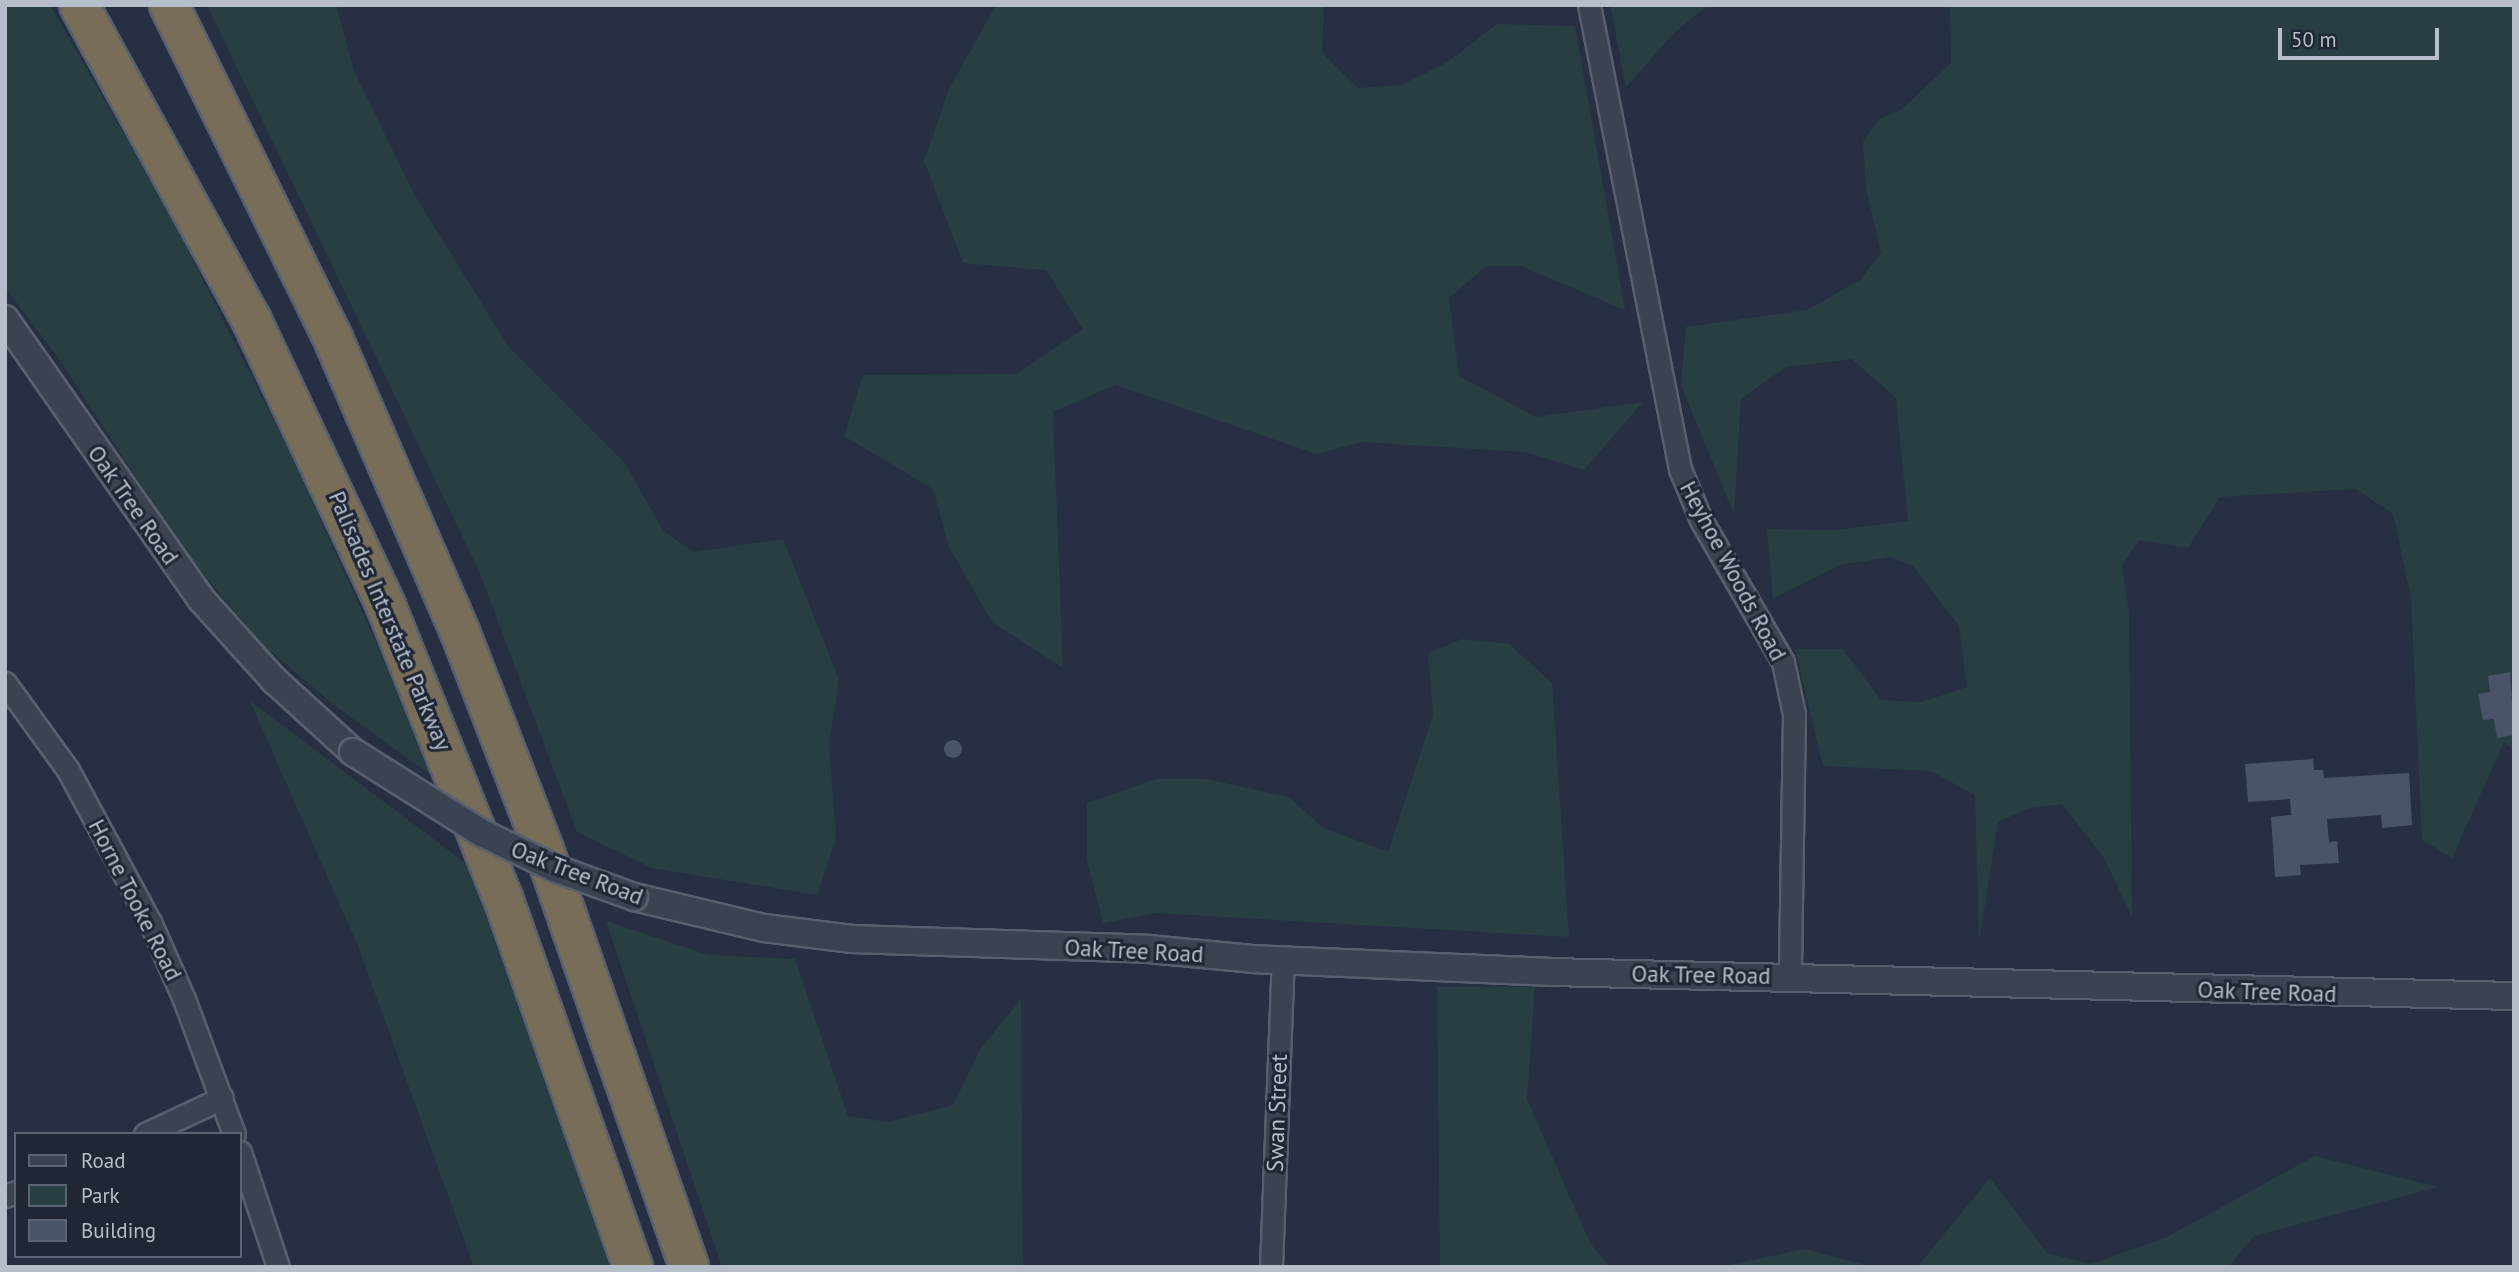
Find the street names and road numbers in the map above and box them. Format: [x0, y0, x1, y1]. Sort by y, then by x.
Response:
street label: Oak Tree Road [81, 440, 185, 570]
street label: Heyhoe Woods Road [1674, 476, 1792, 666]
street label: Palisades Interstate Parkway [323, 487, 457, 755]
street label: Horne Tooke Road [82, 815, 188, 985]
street label: Oak Tree Road [507, 835, 647, 911]
street label: Oak Tree Road [1063, 934, 1205, 968]
street label: Oak Tree Road [1631, 960, 1771, 990]
street label: Oak Tree Road [2196, 976, 2338, 1008]
street label: Swan Street [1261, 1054, 1293, 1172]

